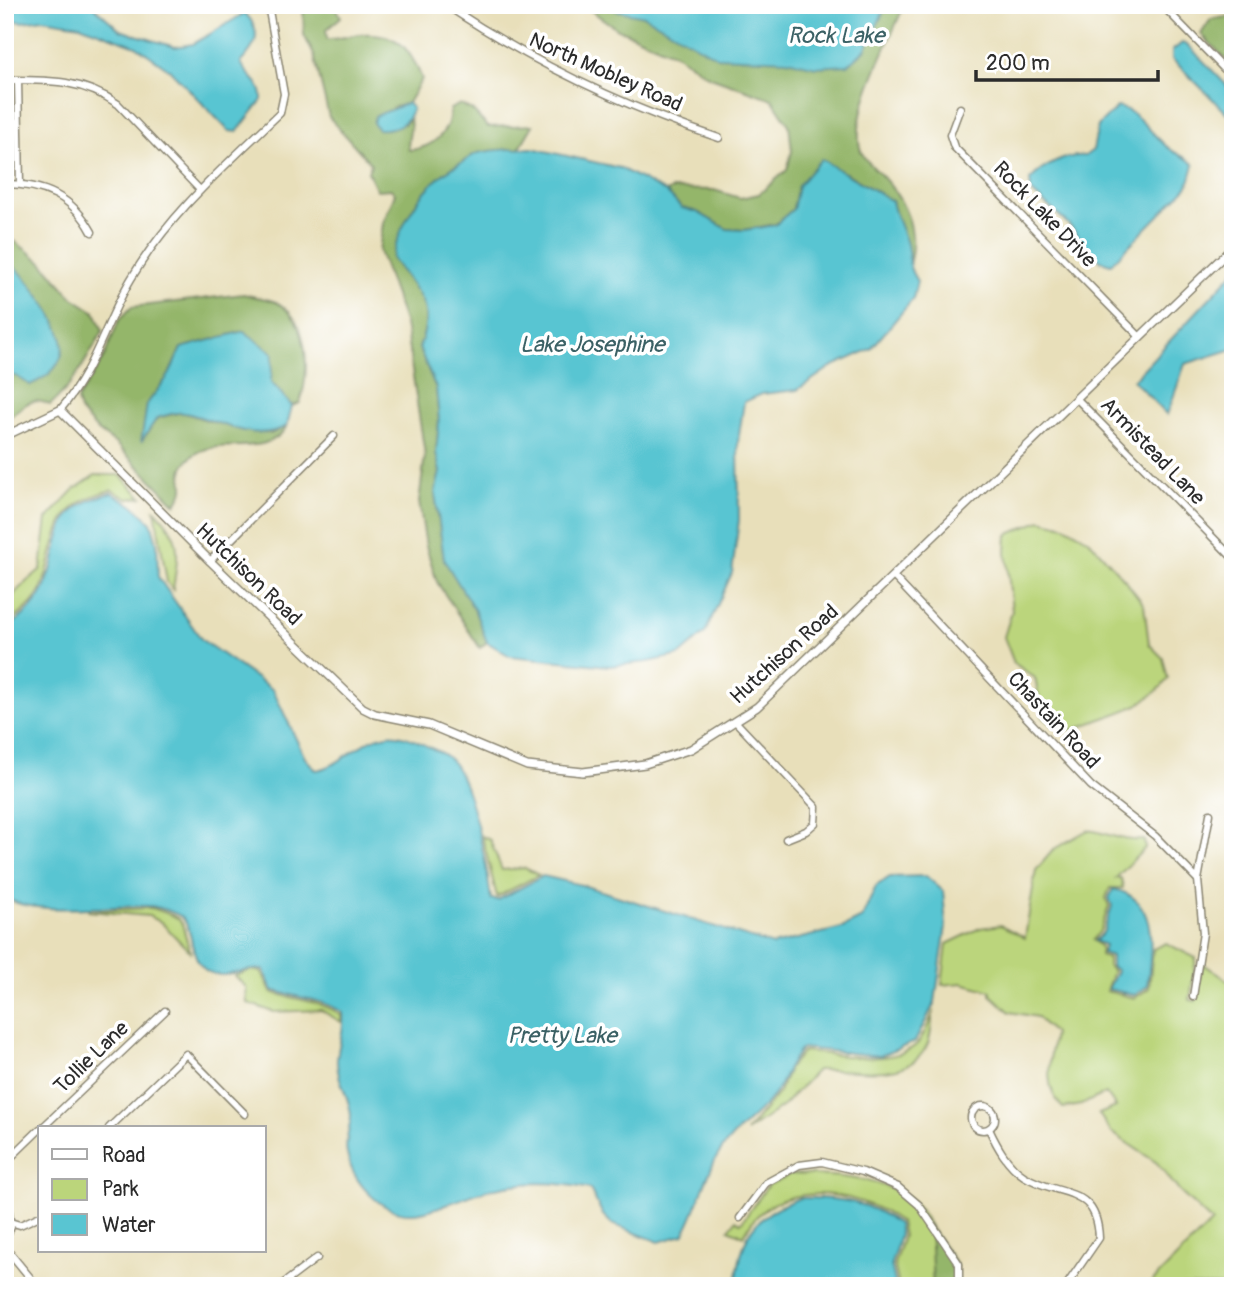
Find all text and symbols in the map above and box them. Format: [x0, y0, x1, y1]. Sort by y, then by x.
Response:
water label: Rock Lake [788, 21, 887, 50]
street label: North Mobley Road [525, 27, 687, 118]
scale bar [976, 38, 1158, 82]
text: 200 m [986, 50, 1050, 77]
street label: Rock Lake Drive [987, 156, 1103, 274]
water label: Lake Josephine [520, 330, 667, 359]
street label: Armistead Lane [1094, 392, 1211, 511]
street label: Hutchison Road [190, 517, 307, 632]
street label: Hutchison Road [724, 598, 844, 710]
street label: Chastain Road [1002, 666, 1106, 775]
street label: Tollie Lane [48, 1015, 135, 1100]
water label: Pretty Lake [507, 1021, 619, 1050]
legend [38, 1126, 266, 1252]
text: Road [102, 1142, 146, 1169]
text: Park [102, 1176, 139, 1203]
text: Water [102, 1212, 156, 1239]

